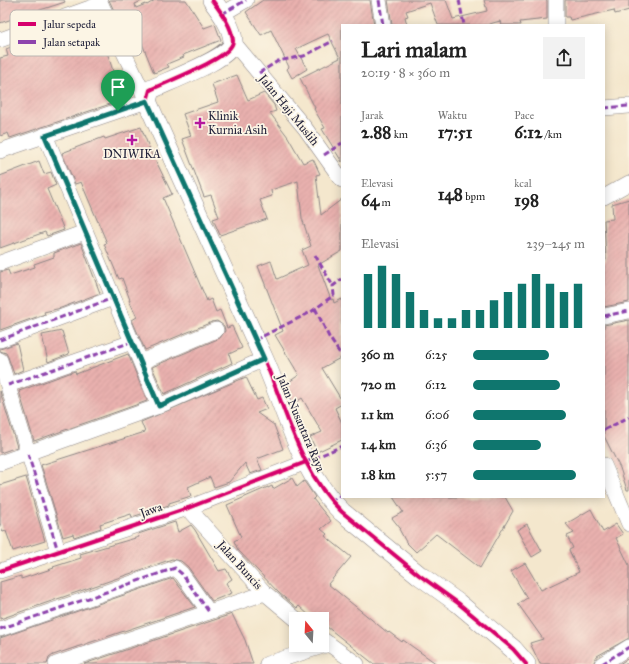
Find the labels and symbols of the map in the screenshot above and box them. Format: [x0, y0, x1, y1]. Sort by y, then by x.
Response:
legend [10, 10, 142, 56]
text: Jalur sepeda [42, 18, 96, 32]
text: Jalan setapak [42, 36, 101, 50]
pin [101, 70, 135, 111]
street label: Jalan Haji Muslih [254, 70, 322, 149]
place label: Klinik Kurnia Asih [208, 109, 267, 137]
marker: Klinik Kurnia Asih [195, 118, 205, 128]
marker: DNIWIKA [126, 134, 138, 146]
place label: DNIWIKA [103, 147, 161, 161]
street label: Jalan Nusantara Raya [272, 370, 328, 475]
street label: Jawa [136, 499, 165, 522]
street label: Jalan Buncis [212, 536, 265, 593]
north arrow [289, 612, 329, 652]

